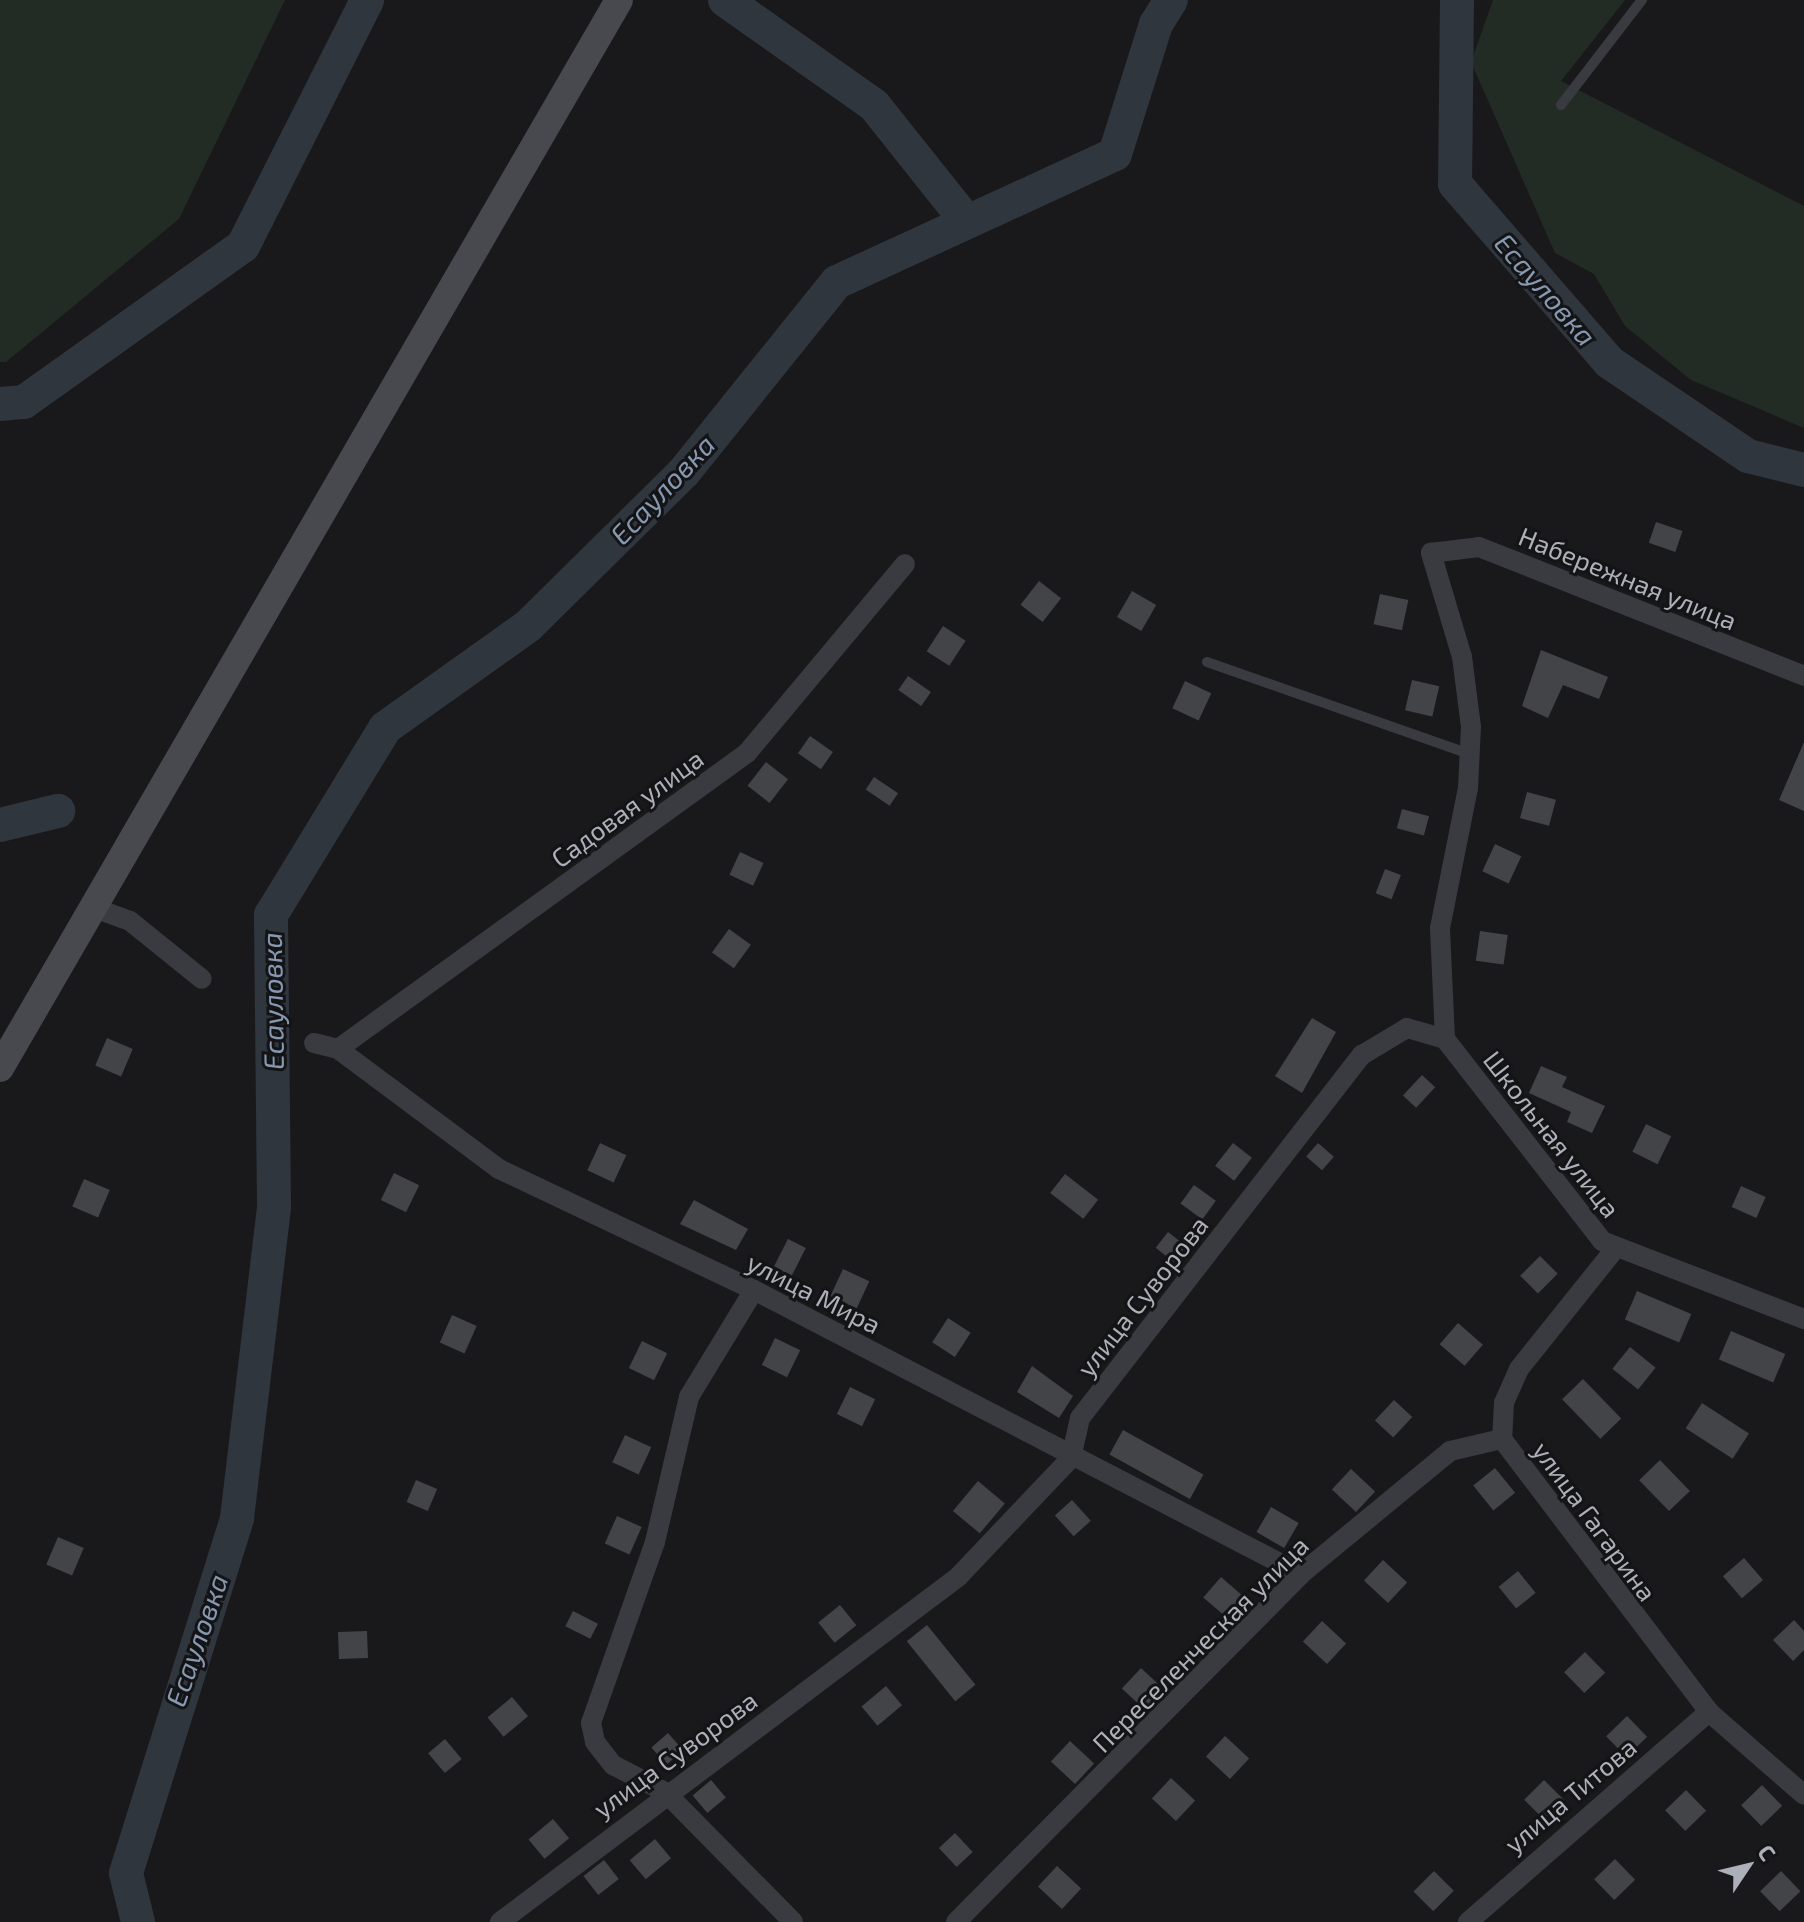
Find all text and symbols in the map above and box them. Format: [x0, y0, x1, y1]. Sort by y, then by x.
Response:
water label: Есауловка [1488, 226, 1604, 352]
water label: Есауловка [603, 427, 721, 551]
street label: Набережная улица [1514, 520, 1742, 636]
street label: Садовая улица [545, 742, 709, 874]
water label: Есауловка [254, 932, 290, 1070]
street label: Школьная улица [1477, 1045, 1627, 1223]
street label: улица Суворова [1070, 1210, 1214, 1382]
street label: улица Мира [742, 1246, 886, 1340]
street label: улица Гагарина [1527, 1435, 1663, 1607]
street label: Переселенческая улица [1086, 1530, 1314, 1758]
water label: Есауловка [158, 1569, 234, 1711]
street label: улица Суворова [587, 1684, 763, 1824]
street label: улица Титова [1498, 1731, 1642, 1859]
north arrow [1708, 1826, 1788, 1906]
text: С [1753, 1839, 1782, 1865]

